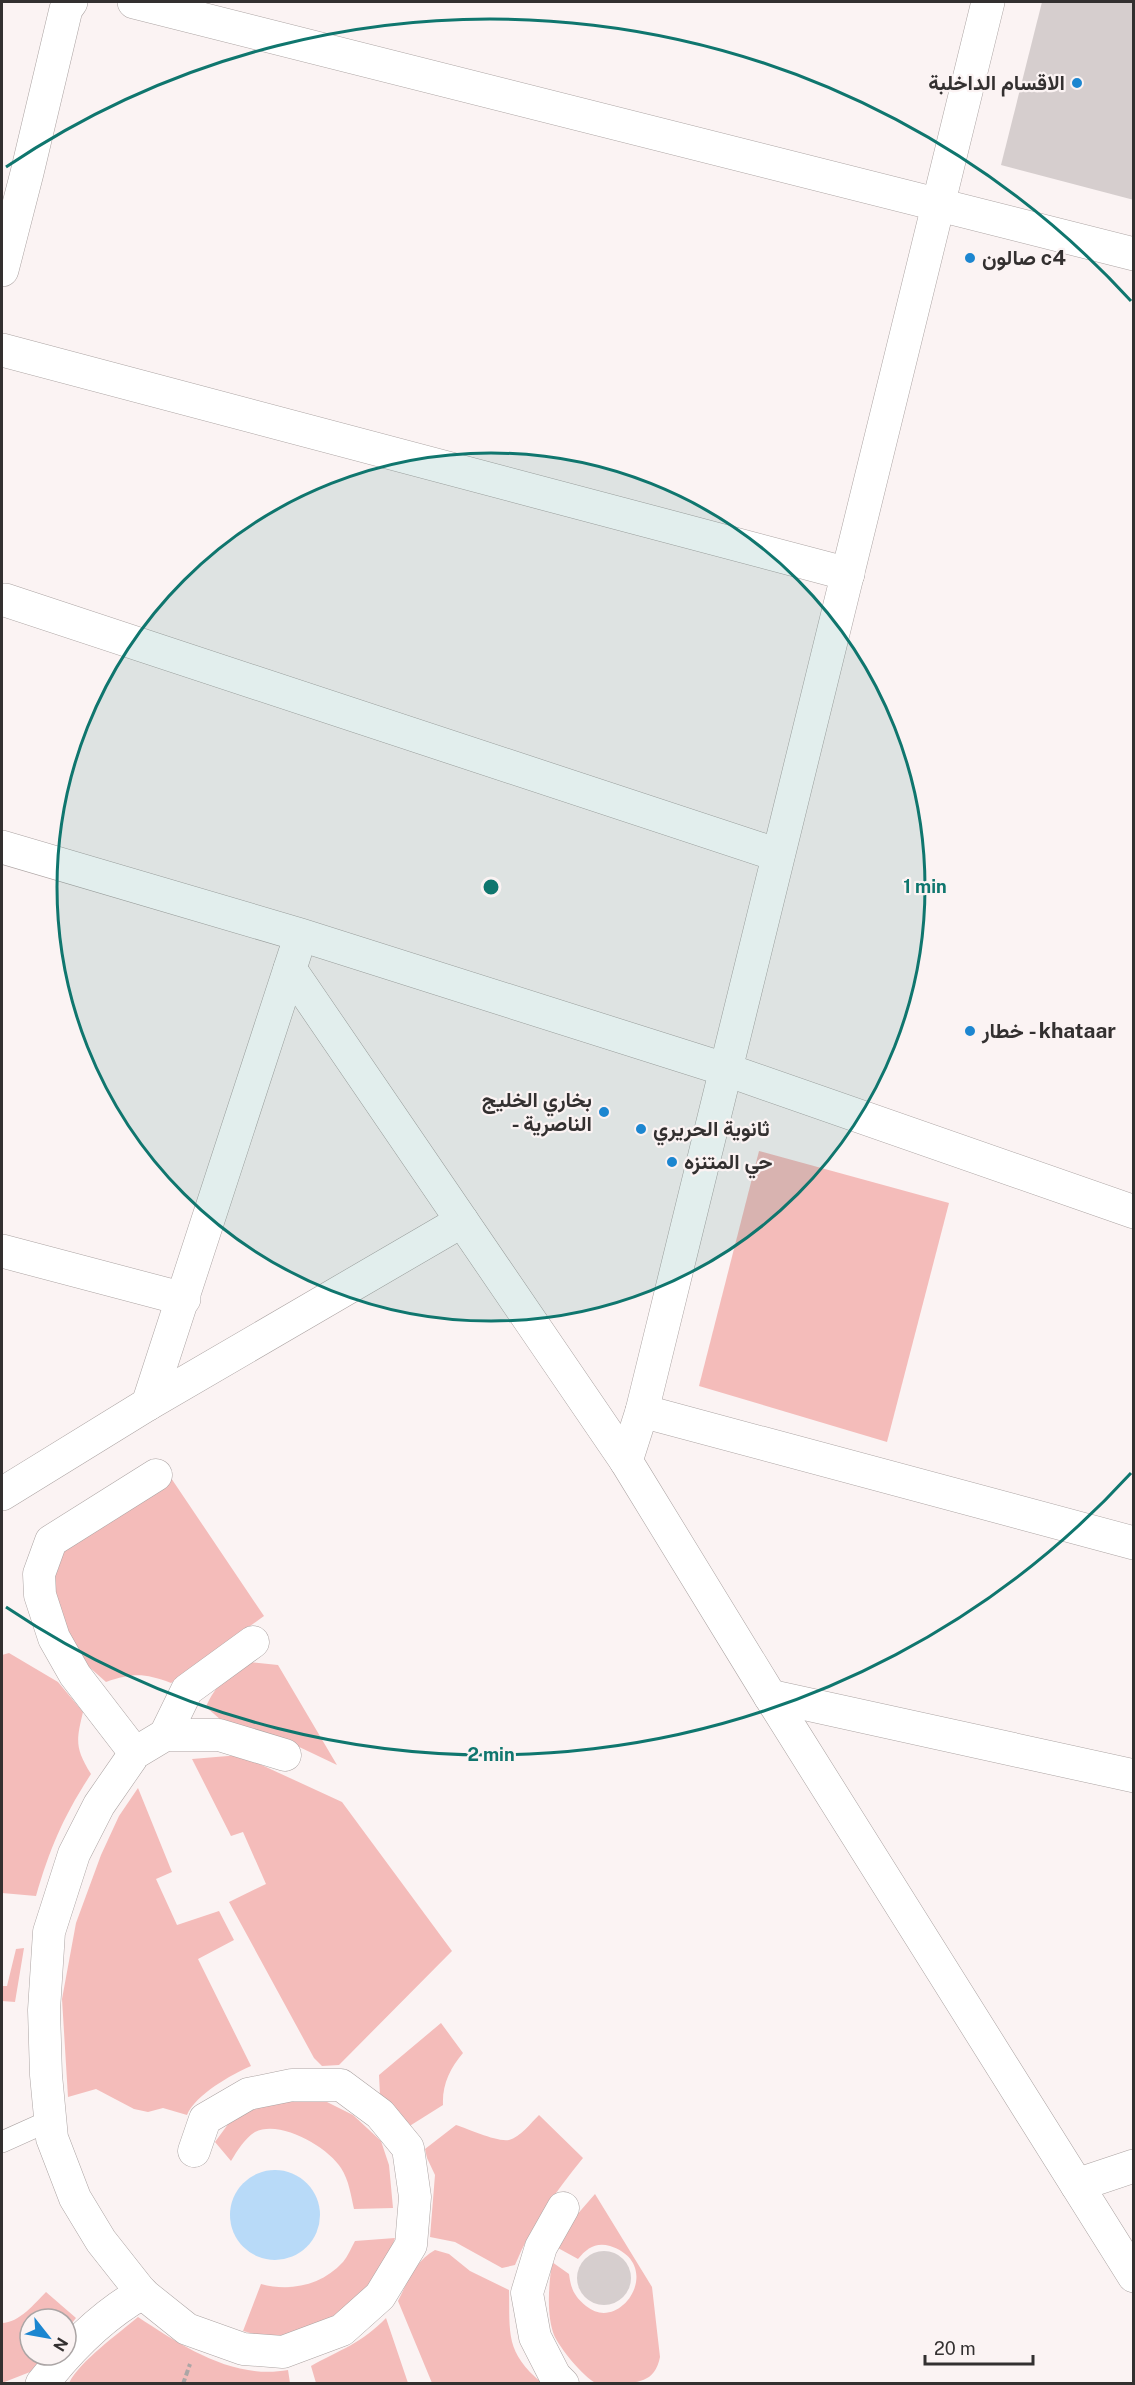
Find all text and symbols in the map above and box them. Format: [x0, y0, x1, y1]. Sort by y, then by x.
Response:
place label: الاقسام الداخلبة [928, 70, 1065, 97]
marker: الاقسام الداخلبة [1070, 76, 1084, 90]
place label: صالون c4 [982, 245, 1066, 271]
marker: صالون c4 [963, 251, 977, 265]
text: 1 min [903, 876, 947, 897]
centre of rings [481, 877, 501, 897]
place label: خطار - khataar [981, 1018, 1116, 1044]
marker: خطار - khataar [963, 1024, 977, 1038]
place label: بخاري الخليج - الناصرية [482, 1087, 592, 1137]
marker: بخاري الخليج - الناصرية [597, 1105, 611, 1119]
place label: ثانوية الحريري [653, 1116, 770, 1146]
marker: ثانوية الحريري [634, 1122, 648, 1136]
place label: حي المتنزه [684, 1149, 773, 1179]
marker: حي المتنزه [665, 1155, 679, 1169]
text: 2 min [467, 1744, 515, 1765]
north arrow [18, 2307, 78, 2367]
scale bar [925, 2328, 1033, 2366]
text: N [49, 2334, 72, 2355]
text: 20 m [934, 2338, 976, 2359]

